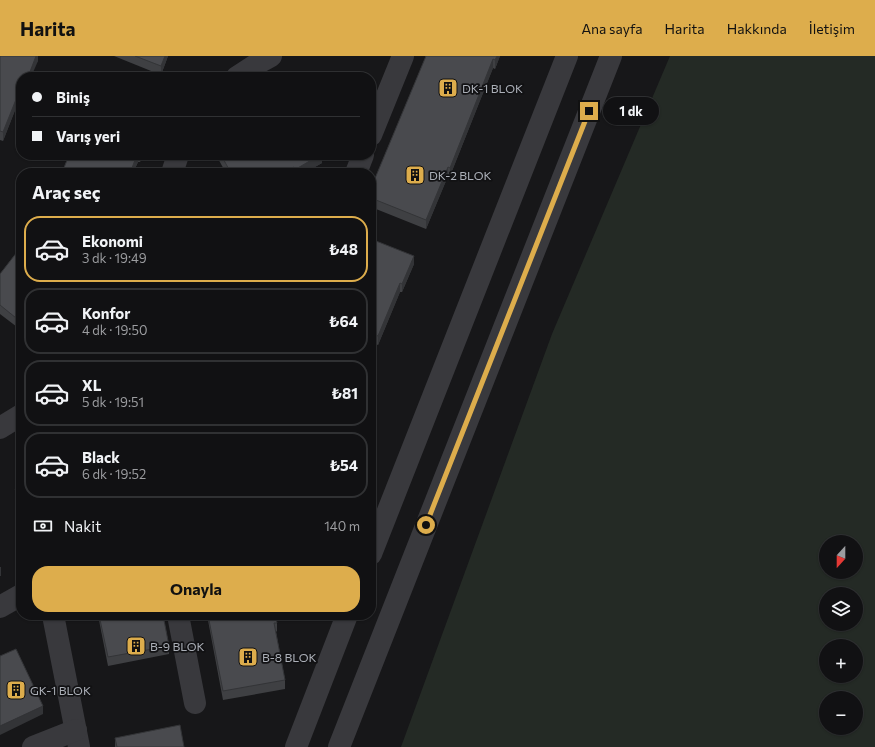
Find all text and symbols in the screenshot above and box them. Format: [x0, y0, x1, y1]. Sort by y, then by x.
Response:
text: Harita [20, 17, 75, 40]
text: Ana sayfa [581, 20, 643, 37]
text: Harita [665, 20, 705, 37]
text: Hakkında [727, 20, 787, 37]
text: İletişim [809, 20, 855, 37]
building icon: DK-1 BLOK [437, 77, 459, 99]
place label: DK-1 BLOK [462, 81, 523, 95]
text: Biniş [56, 88, 90, 106]
callout: 1 dk [603, 97, 659, 125]
route end [580, 102, 598, 120]
text: 1 dk [619, 103, 643, 119]
text: Varış yeri [56, 127, 120, 145]
building icon: DK-2 BLOK [404, 164, 426, 186]
place label: DK-2 BLOK [429, 168, 492, 182]
text: Araç seç [32, 181, 100, 203]
icon: car [34, 231, 70, 267]
text: Ekonomi [82, 232, 143, 250]
text: ₺48 [329, 240, 358, 258]
text: 3 dk · 19:49 [82, 250, 147, 266]
icon: car [34, 303, 70, 339]
text: Konfor [82, 304, 131, 322]
text: ₺64 [329, 312, 358, 330]
text: 4 dk · 19:50 [82, 322, 147, 338]
icon: car [34, 375, 70, 411]
text: XL [82, 376, 101, 394]
text: ₺81 [331, 384, 358, 402]
text: 5 dk · 19:51 [82, 394, 144, 410]
icon: car [34, 447, 70, 483]
text: Black [82, 448, 120, 466]
text: ₺54 [329, 456, 358, 474]
text: 6 dk · 19:52 [82, 466, 146, 482]
icon: cash [32, 515, 54, 537]
route start [417, 516, 435, 534]
text: Nakit [64, 517, 101, 535]
text: 140 m [324, 518, 360, 534]
north arrow [819, 535, 863, 579]
map controls [819, 535, 863, 735]
button: Onayla [32, 566, 360, 612]
button: layers [819, 587, 863, 631]
building icon: B-9 BLOK [125, 635, 147, 657]
place label: B-9 BLOK [150, 639, 205, 653]
button: + [819, 639, 863, 683]
building icon: B-8 BLOK [237, 646, 259, 668]
place label: B-8 BLOK [262, 650, 317, 664]
building icon: GK-1 BLOK [5, 679, 27, 701]
place label: GK-1 BLOK [30, 683, 91, 697]
button: − [819, 691, 863, 735]

